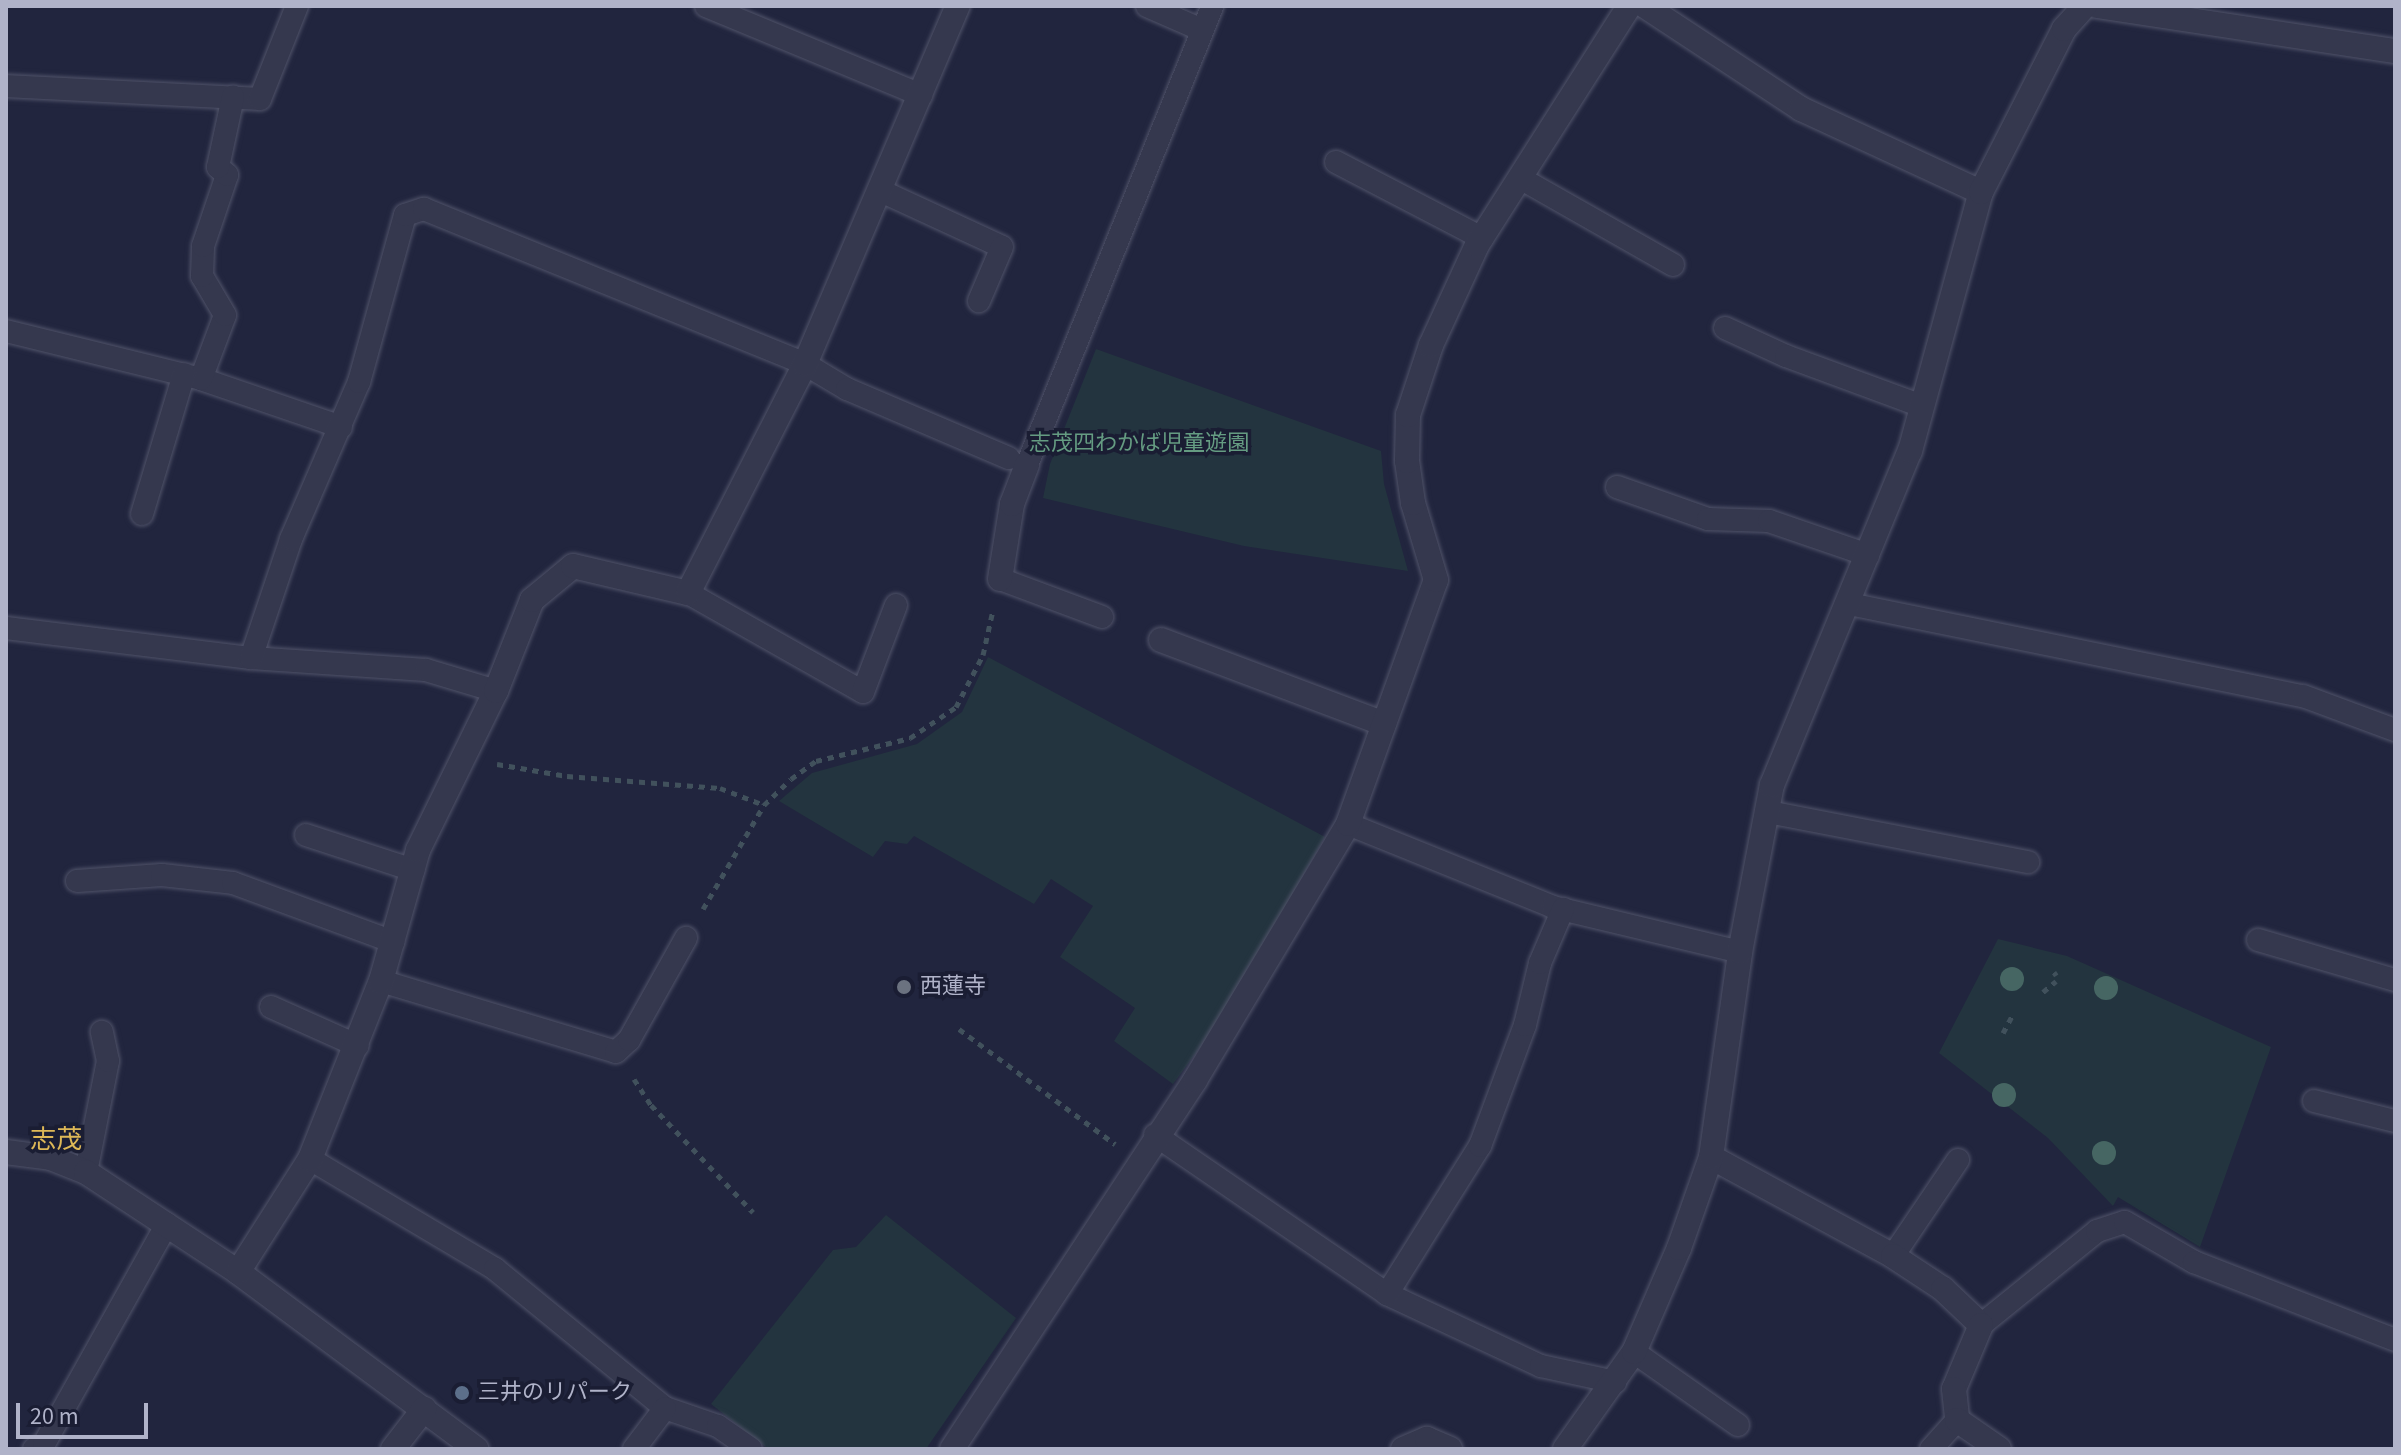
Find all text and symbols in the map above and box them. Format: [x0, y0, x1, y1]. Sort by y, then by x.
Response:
park label: 志茂四わかば児童遊園 [1029, 431, 1249, 457]
place label: 西蓮寺 [920, 974, 986, 1000]
marker: 西蓮寺 [895, 978, 913, 996]
district label: 志茂 [30, 1124, 82, 1156]
place label: 三井のリパーク [478, 1380, 632, 1406]
marker: 三井のリパーク [453, 1384, 471, 1402]
scale bar [20, 1387, 152, 1437]
text: 20 m [30, 1399, 79, 1434]

